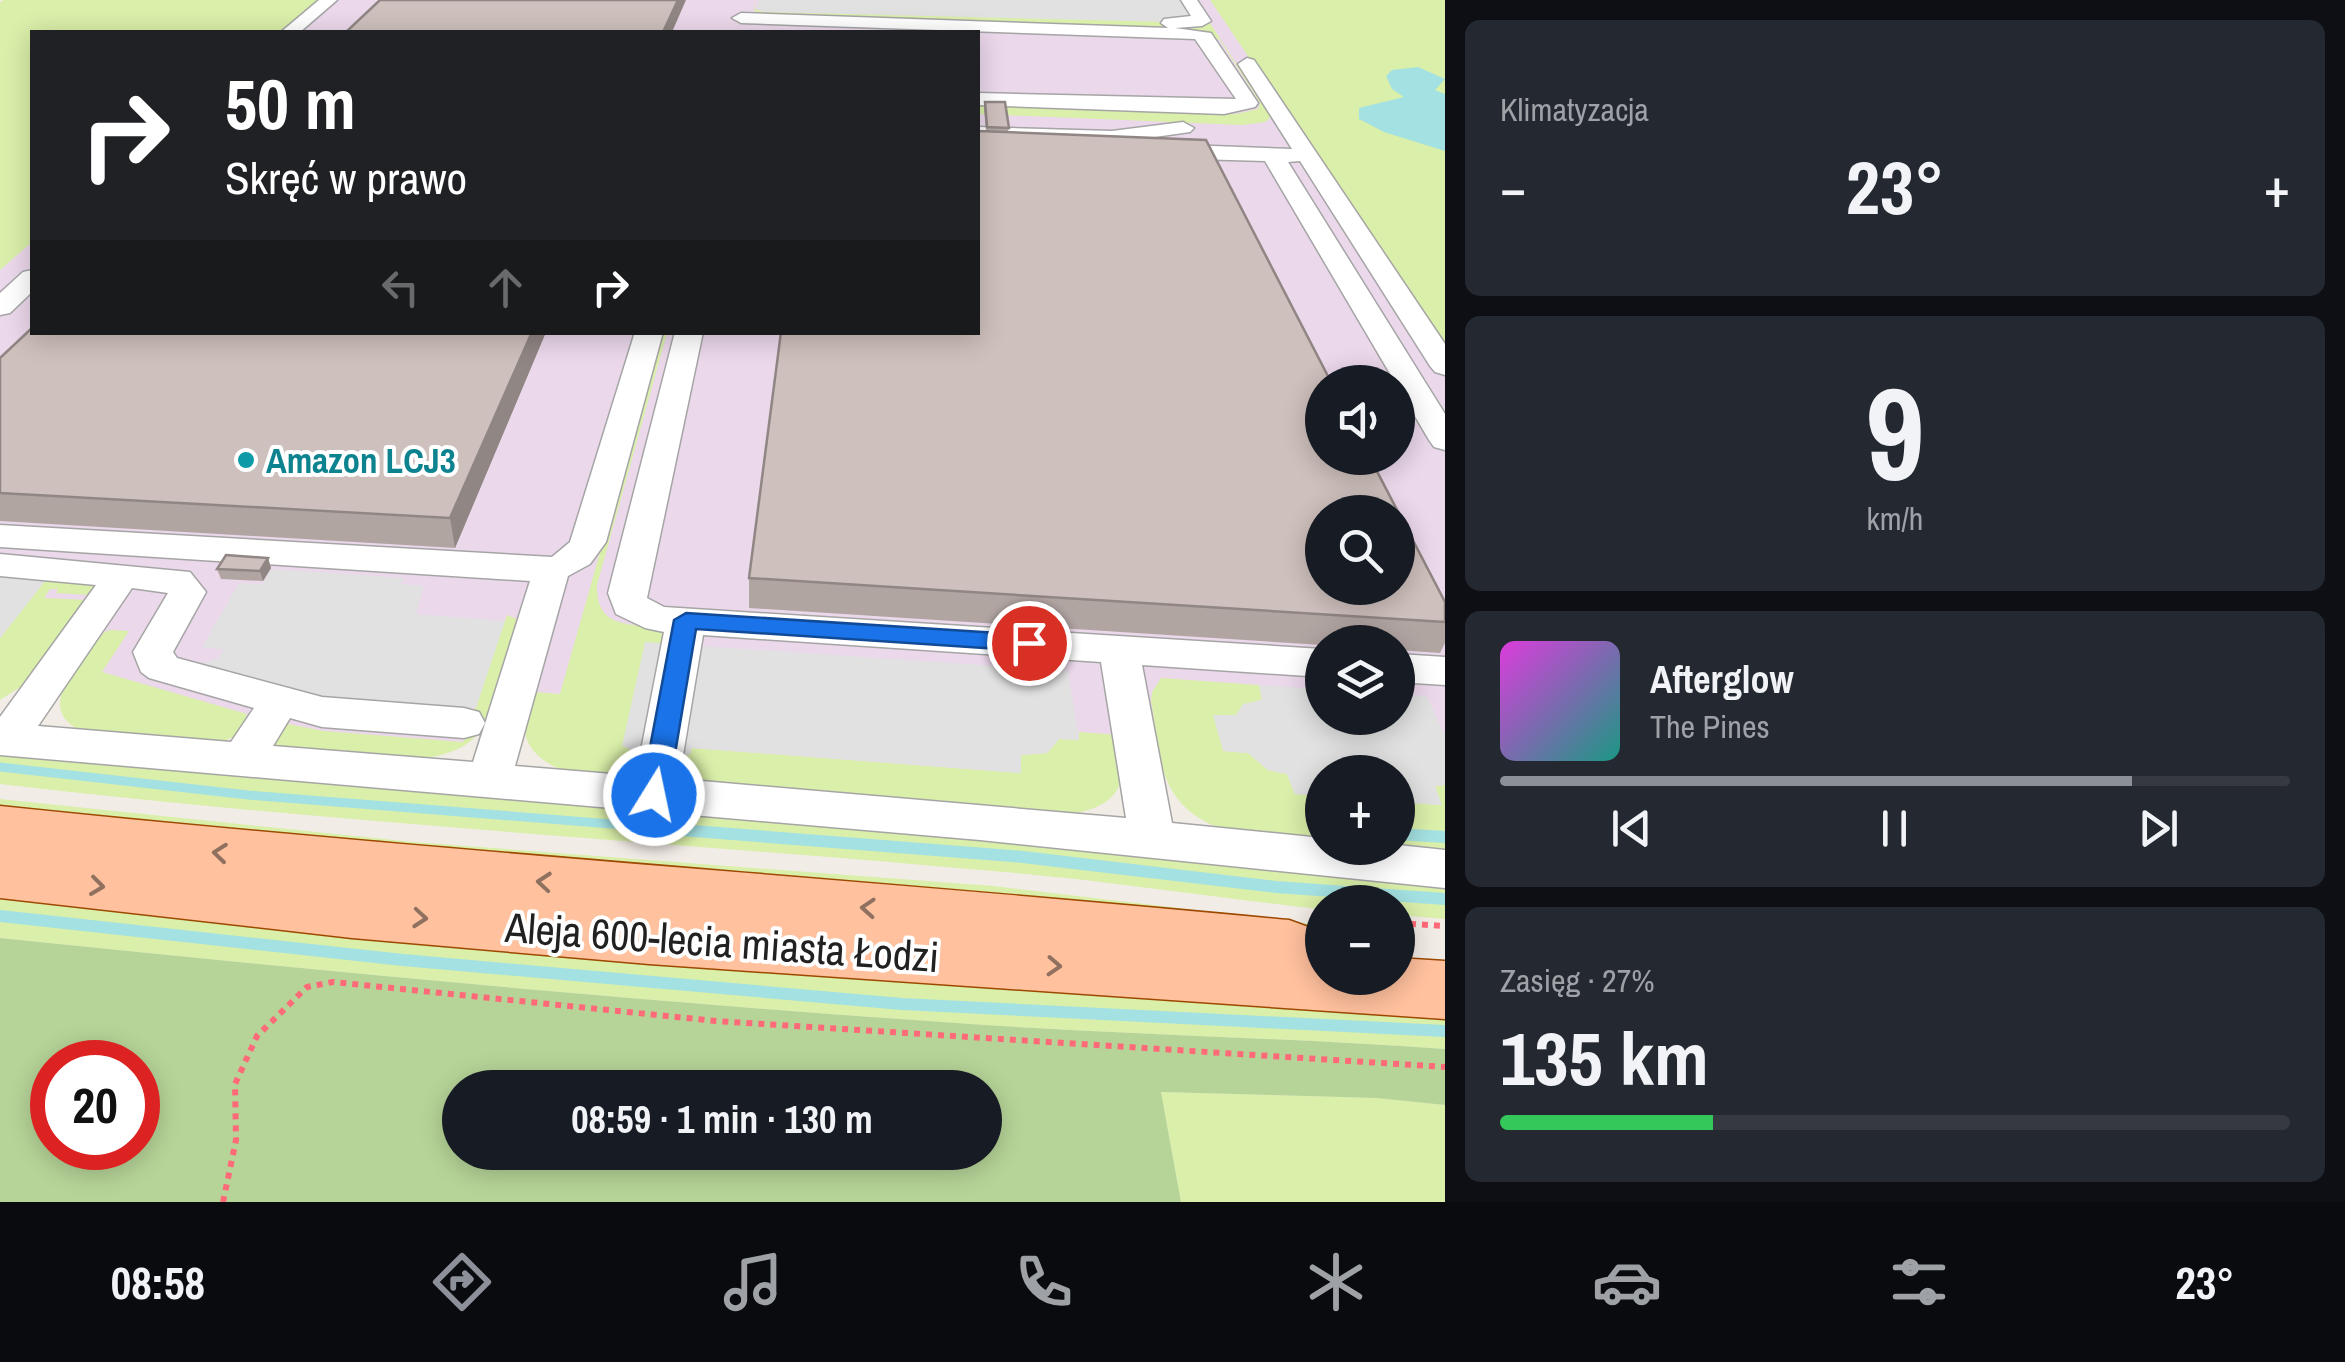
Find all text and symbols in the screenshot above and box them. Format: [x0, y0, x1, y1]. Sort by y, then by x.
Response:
text: 50 m [225, 57, 356, 151]
icon: right [60, 70, 190, 200]
text: Klimatyzacja [1500, 88, 1649, 131]
text: 23° [1846, 136, 1944, 237]
text: Skręć w prawo [225, 147, 467, 208]
text: − [1500, 150, 1526, 224]
text: + [2264, 150, 2290, 224]
icon: left [373, 260, 428, 315]
icon: ahead [478, 260, 533, 315]
icon: right [583, 260, 638, 315]
text: 9 [1865, 344, 1925, 520]
map controls [1305, 365, 1415, 995]
button: sound [1305, 365, 1415, 475]
place label: Amazon LCJ3 [266, 437, 456, 484]
marker: Amazon LCJ3 [235, 449, 257, 471]
button: search [1305, 495, 1415, 605]
text: km/h [1867, 497, 1923, 540]
pin [987, 601, 1072, 686]
icon: arrive [1002, 616, 1057, 671]
button: layers [1305, 625, 1415, 735]
text: Afterglow [1650, 654, 1794, 705]
text: The Pines [1650, 705, 1770, 748]
position arrow [602, 743, 706, 847]
button: + [1305, 755, 1415, 865]
icon: previous [1604, 801, 1659, 856]
icon: pause [1867, 801, 1922, 856]
icon: next [2131, 801, 2186, 856]
one-way arrow [212, 843, 228, 864]
one-way arrow [535, 872, 551, 894]
one-way arrow [89, 875, 105, 896]
button: − [1305, 885, 1415, 995]
one-way arrow [859, 897, 875, 919]
street label: Aleja 600-lecia miasta Łodzi [502, 899, 941, 985]
one-way arrow [413, 907, 429, 929]
one-way arrow [1046, 955, 1062, 976]
text: Zasięg · 27% [1500, 959, 1655, 1002]
text: 135 km [1500, 1007, 1709, 1108]
speed limit sign: 20 [30, 1040, 160, 1170]
text: 08:59 · 1 min · 130 m [571, 1094, 873, 1145]
icon: directions [427, 1247, 497, 1317]
icon: music [718, 1247, 788, 1317]
icon: phone [1009, 1247, 1079, 1317]
icon: climate [1301, 1247, 1371, 1317]
icon: car [1592, 1247, 1662, 1317]
icon: filters [1884, 1247, 1954, 1317]
text: 08:58 [111, 1252, 205, 1313]
text: 23° [2175, 1252, 2234, 1313]

